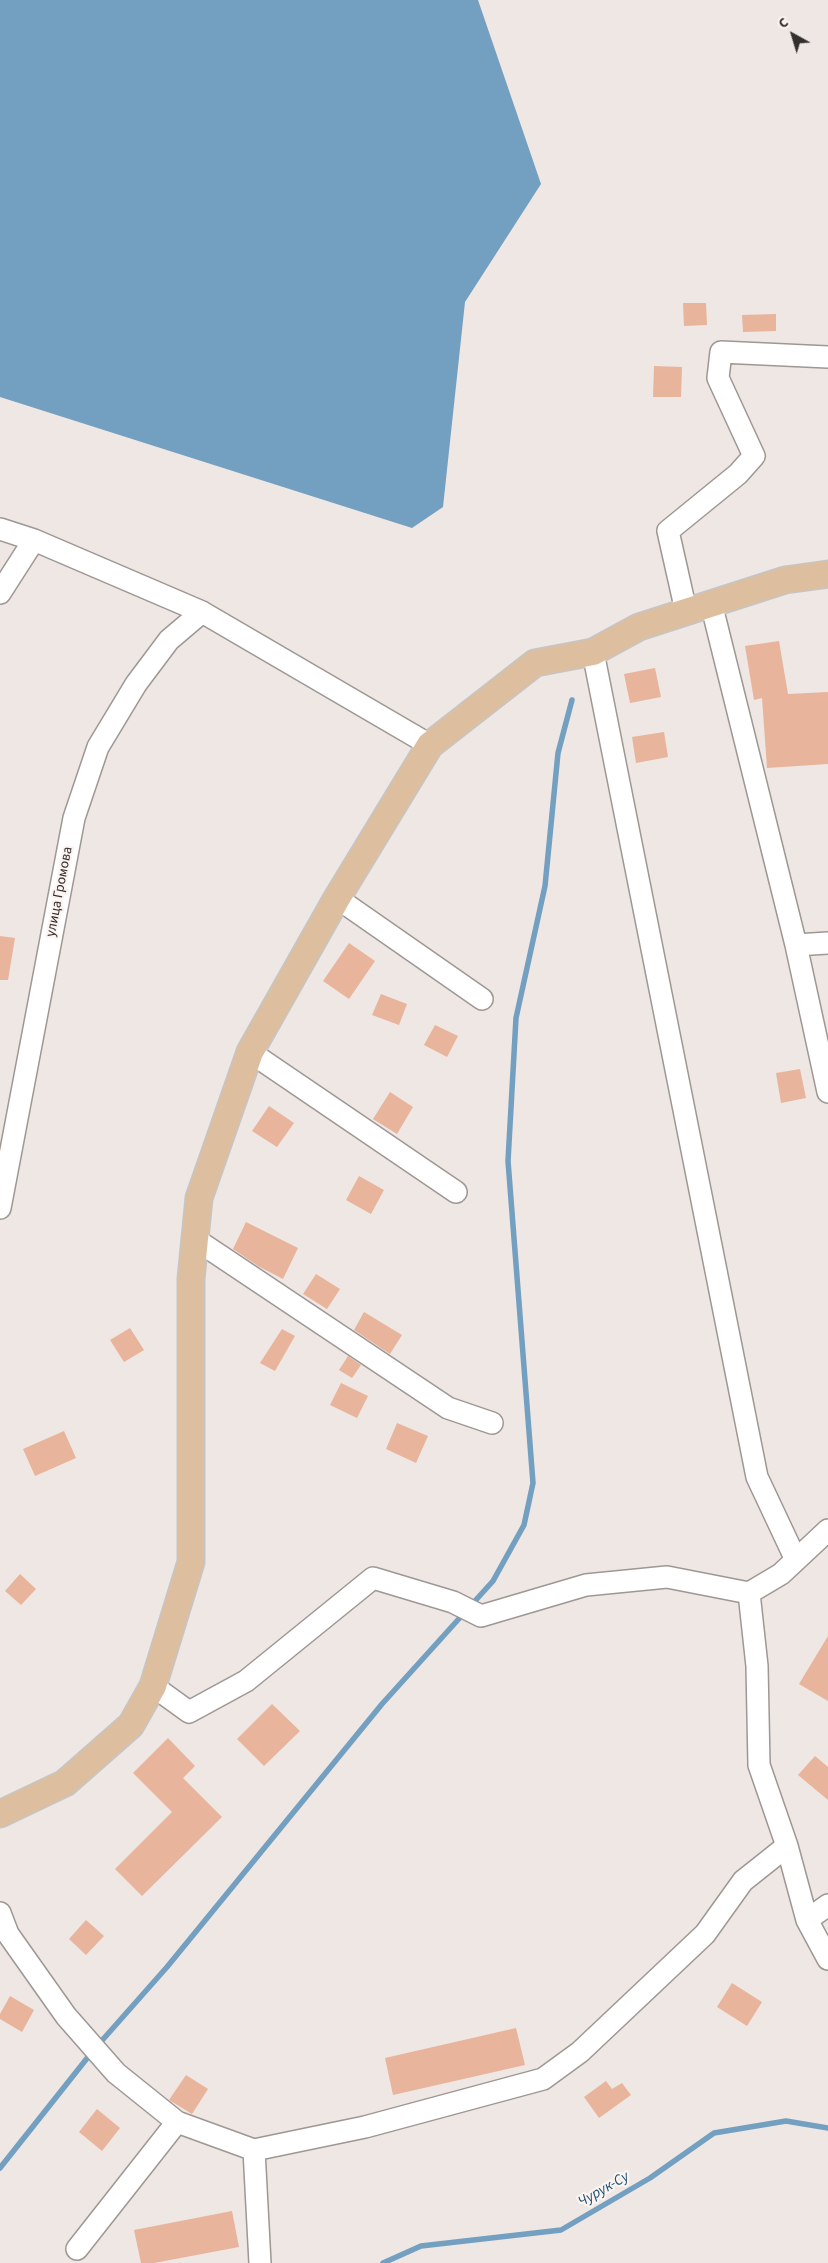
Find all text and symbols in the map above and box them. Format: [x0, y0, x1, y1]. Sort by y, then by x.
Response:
north arrow [768, 10, 818, 60]
text: С [774, 13, 793, 34]
street label: улица Громова [43, 845, 77, 939]
water label: Чурук-Су [575, 2168, 633, 2212]

